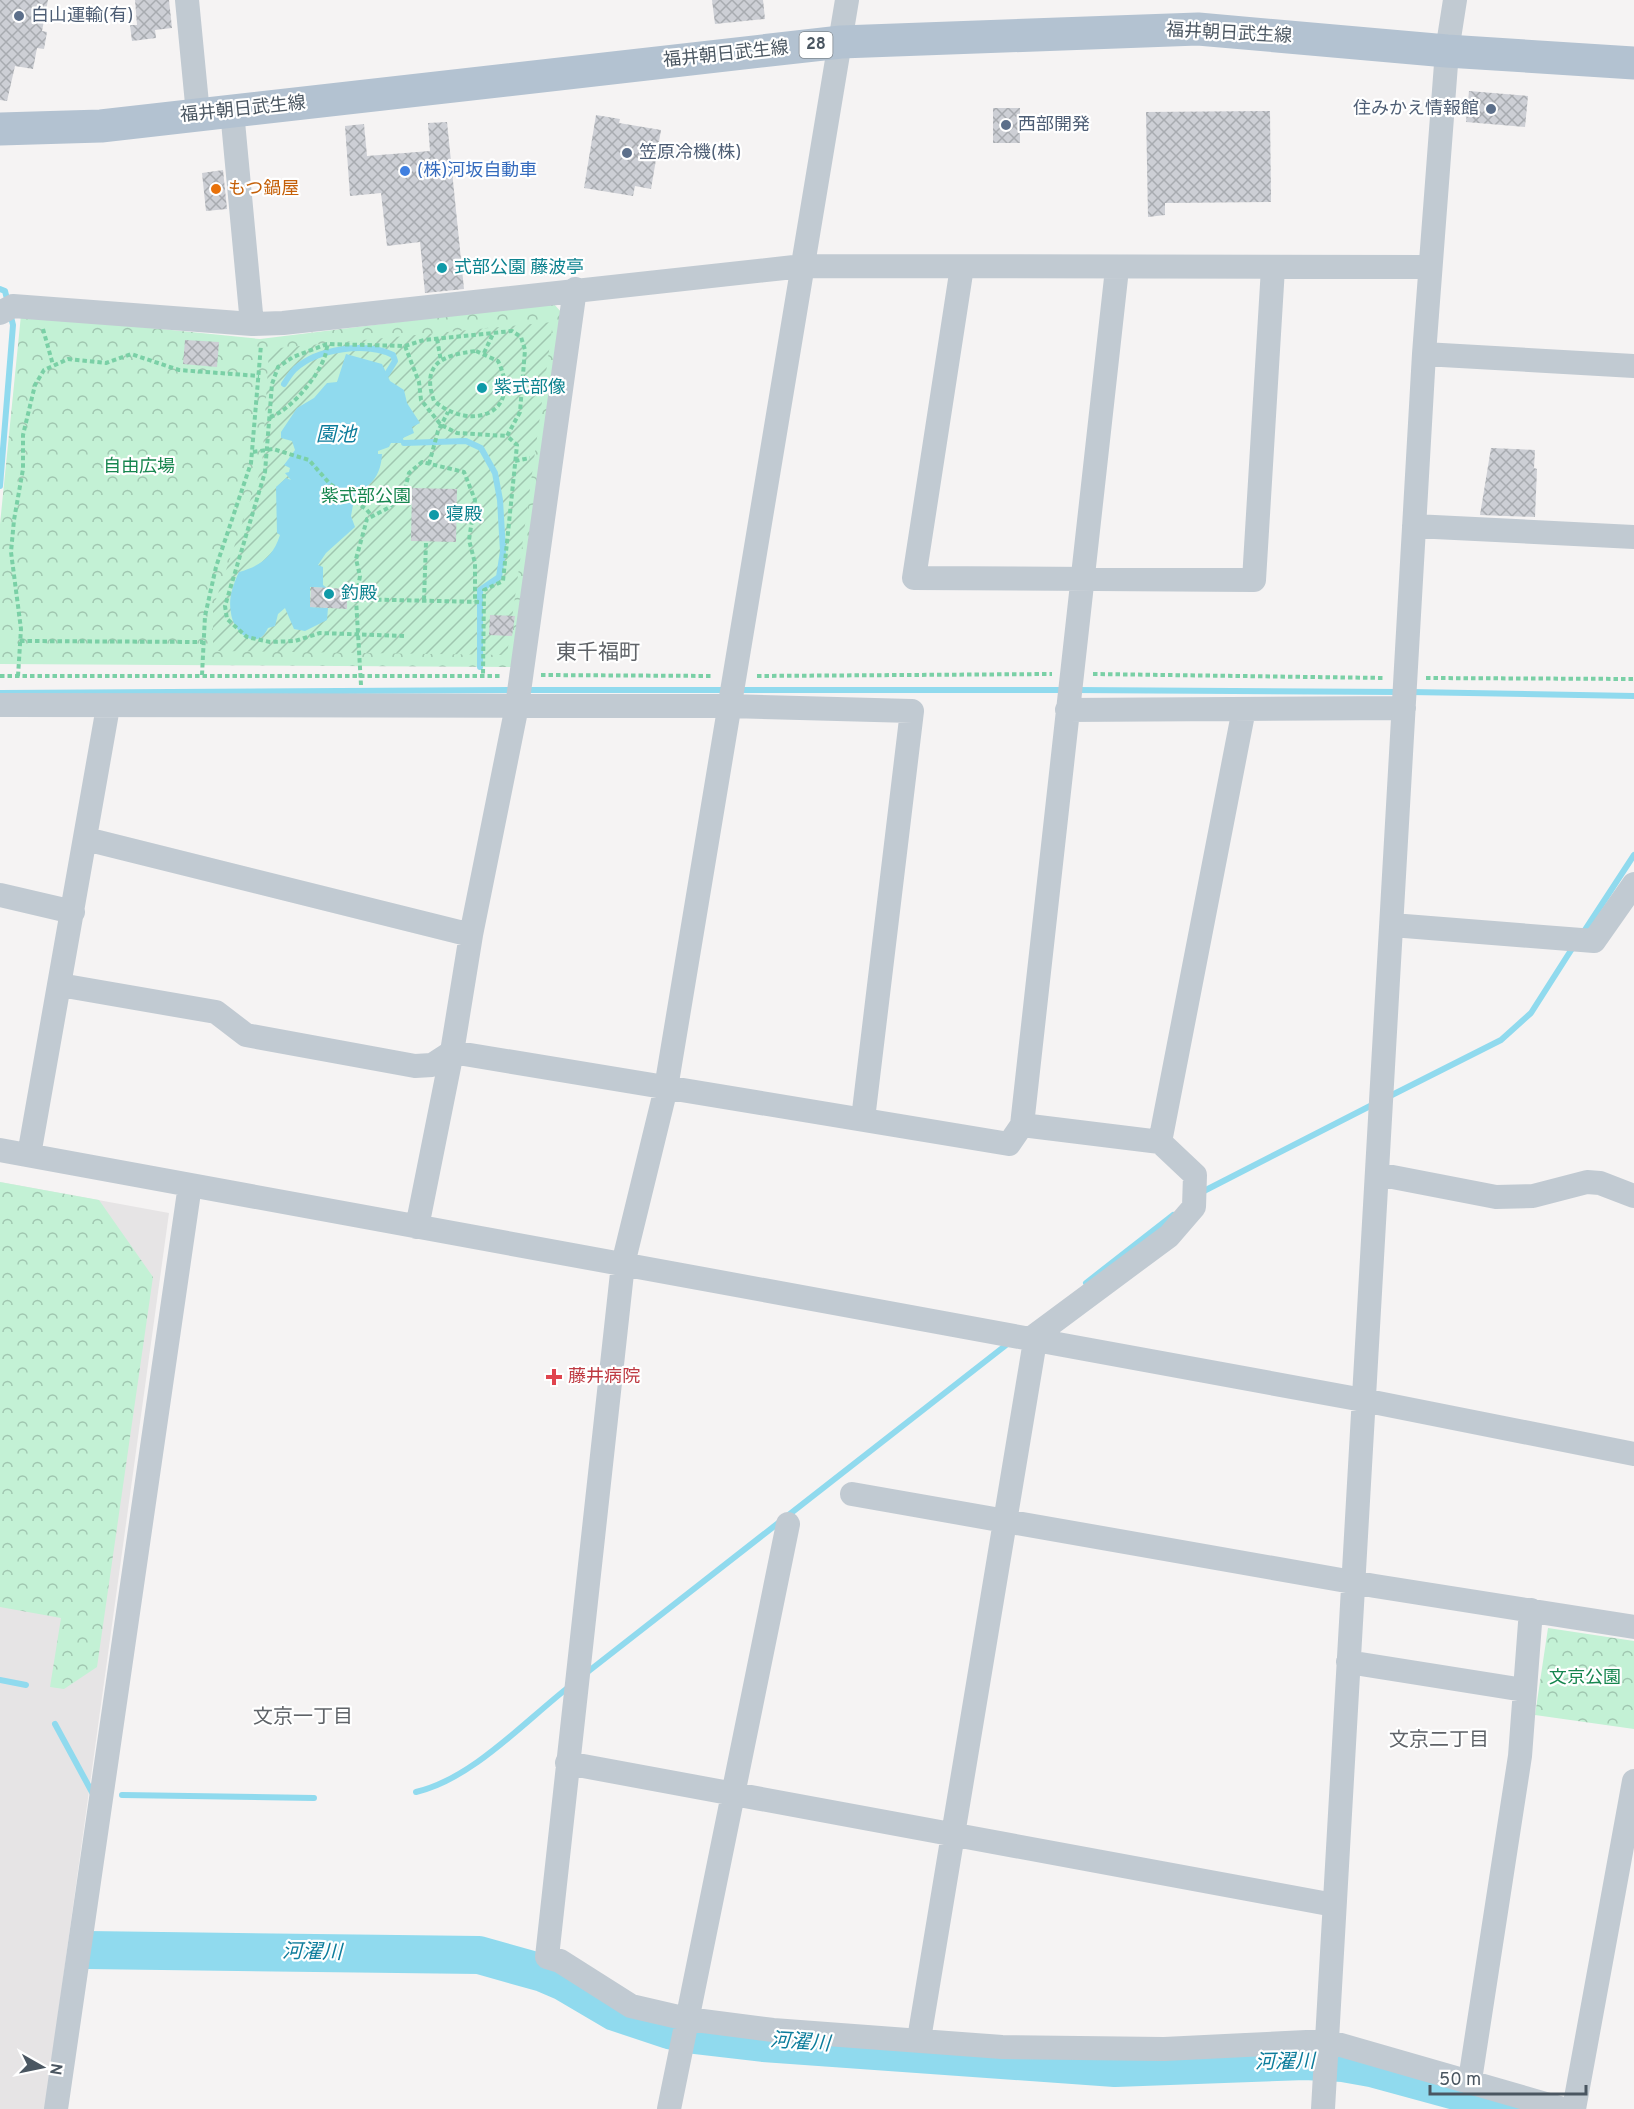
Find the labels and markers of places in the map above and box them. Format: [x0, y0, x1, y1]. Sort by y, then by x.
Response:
place label: 白山運輸(有) [31, 5, 133, 28]
marker: 白山運輸(有) [12, 9, 26, 23]
place label: 住みかえ情報館 [1353, 98, 1479, 121]
marker: 住みかえ情報館 [1484, 102, 1498, 116]
place label: 西部開発 [1018, 114, 1090, 137]
marker: 西部開発 [999, 118, 1013, 132]
place label: 笠原冷機(株) [639, 142, 741, 165]
marker: 笠原冷機(株) [620, 146, 634, 160]
place label: (株)河坂自動車 [417, 160, 537, 183]
marker: (株)河坂自動車 [398, 164, 412, 178]
place label: もつ鍋屋 [228, 178, 299, 201]
marker: もつ鍋屋 [209, 182, 223, 196]
place label: 式部公園 藤波亭 [454, 257, 584, 280]
marker: 式部公園 藤波亭 [435, 261, 449, 275]
place label: 紫式部像 [494, 377, 566, 400]
marker: 紫式部像 [475, 381, 489, 395]
place label: 寝殿 [446, 504, 482, 527]
marker: 寝殿 [427, 508, 441, 522]
place label: 釣殿 [341, 583, 377, 606]
marker: 釣殿 [322, 587, 336, 601]
place label: 藤井病院 [568, 1366, 640, 1389]
marker: 藤井病院 [545, 1368, 563, 1386]

